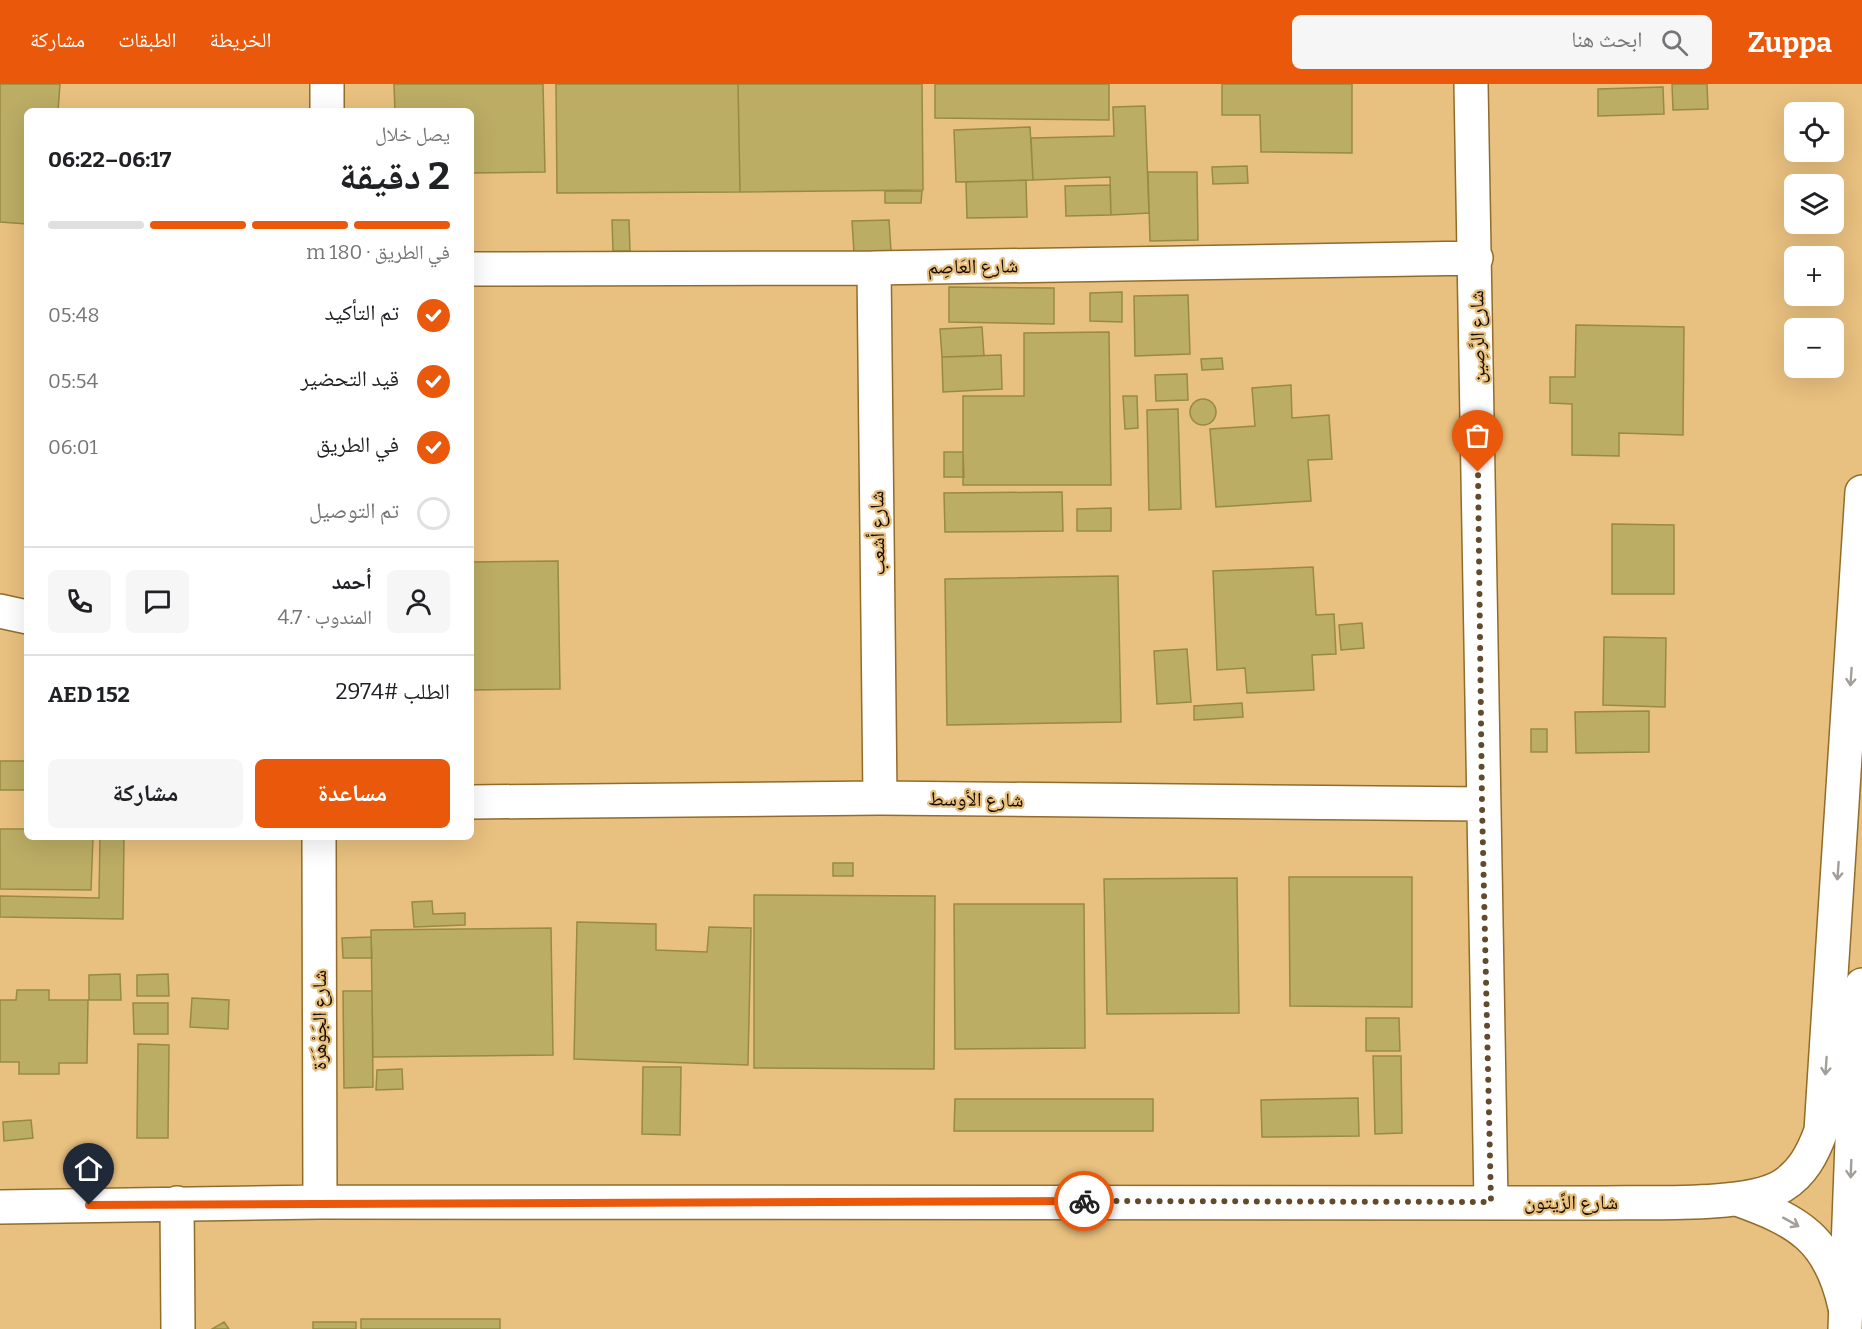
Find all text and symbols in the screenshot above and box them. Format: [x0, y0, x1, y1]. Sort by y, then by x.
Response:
search box [1292, 15, 1712, 69]
text: ابحث هنا [1571, 26, 1643, 53]
icon: search [1658, 26, 1691, 59]
text: Zuppa [1748, 26, 1832, 59]
text: مشاركة [30, 27, 85, 53]
text: الطبقات [118, 27, 177, 53]
text: الخريطة [210, 27, 271, 53]
map controls [1784, 102, 1844, 378]
button: locate [1784, 102, 1844, 162]
text: يصل خلال [375, 122, 450, 146]
text: 06:17–06:22 [48, 146, 171, 173]
text: 2 دقيقة [339, 153, 450, 199]
button: layers [1784, 174, 1844, 234]
text: في الطريق · 180 m [306, 240, 450, 264]
button: + [1784, 246, 1844, 306]
street label: شارع العَاصِم [927, 253, 1019, 281]
street label: شارع الرَّصِين [1464, 290, 1491, 384]
text: تم التأكيد [325, 299, 399, 326]
icon: check [417, 299, 450, 332]
text: 05:48 [48, 303, 99, 327]
button: − [1784, 318, 1844, 378]
text: قيد التحضير [301, 365, 399, 392]
icon: check [417, 365, 450, 398]
text: 05:54 [48, 369, 98, 393]
pin [1452, 410, 1503, 472]
icon: bag [1461, 419, 1494, 452]
text: في الطريق [316, 431, 399, 458]
icon: check [417, 431, 450, 464]
text: 06:01 [48, 435, 98, 459]
street label: شارع أشعب [864, 490, 891, 575]
text: تم التوصيل [309, 497, 399, 524]
text: أحمد [332, 568, 372, 595]
button: phone [48, 570, 111, 633]
button: chat [126, 570, 189, 633]
button: person [387, 570, 450, 633]
text: المندوب · 4.7 [278, 605, 372, 629]
one-way arrow [1845, 666, 1856, 686]
text: الطلب #2974 [336, 678, 450, 705]
text: AED 152 [48, 681, 130, 708]
button: مشاركة [48, 759, 243, 828]
button: مساعدة [255, 759, 450, 828]
street label: شارع الأوسط [928, 786, 1024, 813]
one-way arrow [1833, 861, 1844, 881]
street label: شارع الجَوْهَرَة [307, 970, 332, 1070]
one-way arrow [1821, 1055, 1832, 1075]
pin [63, 1143, 114, 1205]
icon: home [72, 1152, 105, 1185]
one-way arrow [1845, 1158, 1857, 1178]
courier [1054, 1171, 1114, 1231]
icon: bike [1068, 1185, 1101, 1218]
street label: شارع الزَّيتون [1524, 1190, 1618, 1215]
one-way arrow [1782, 1216, 1799, 1228]

